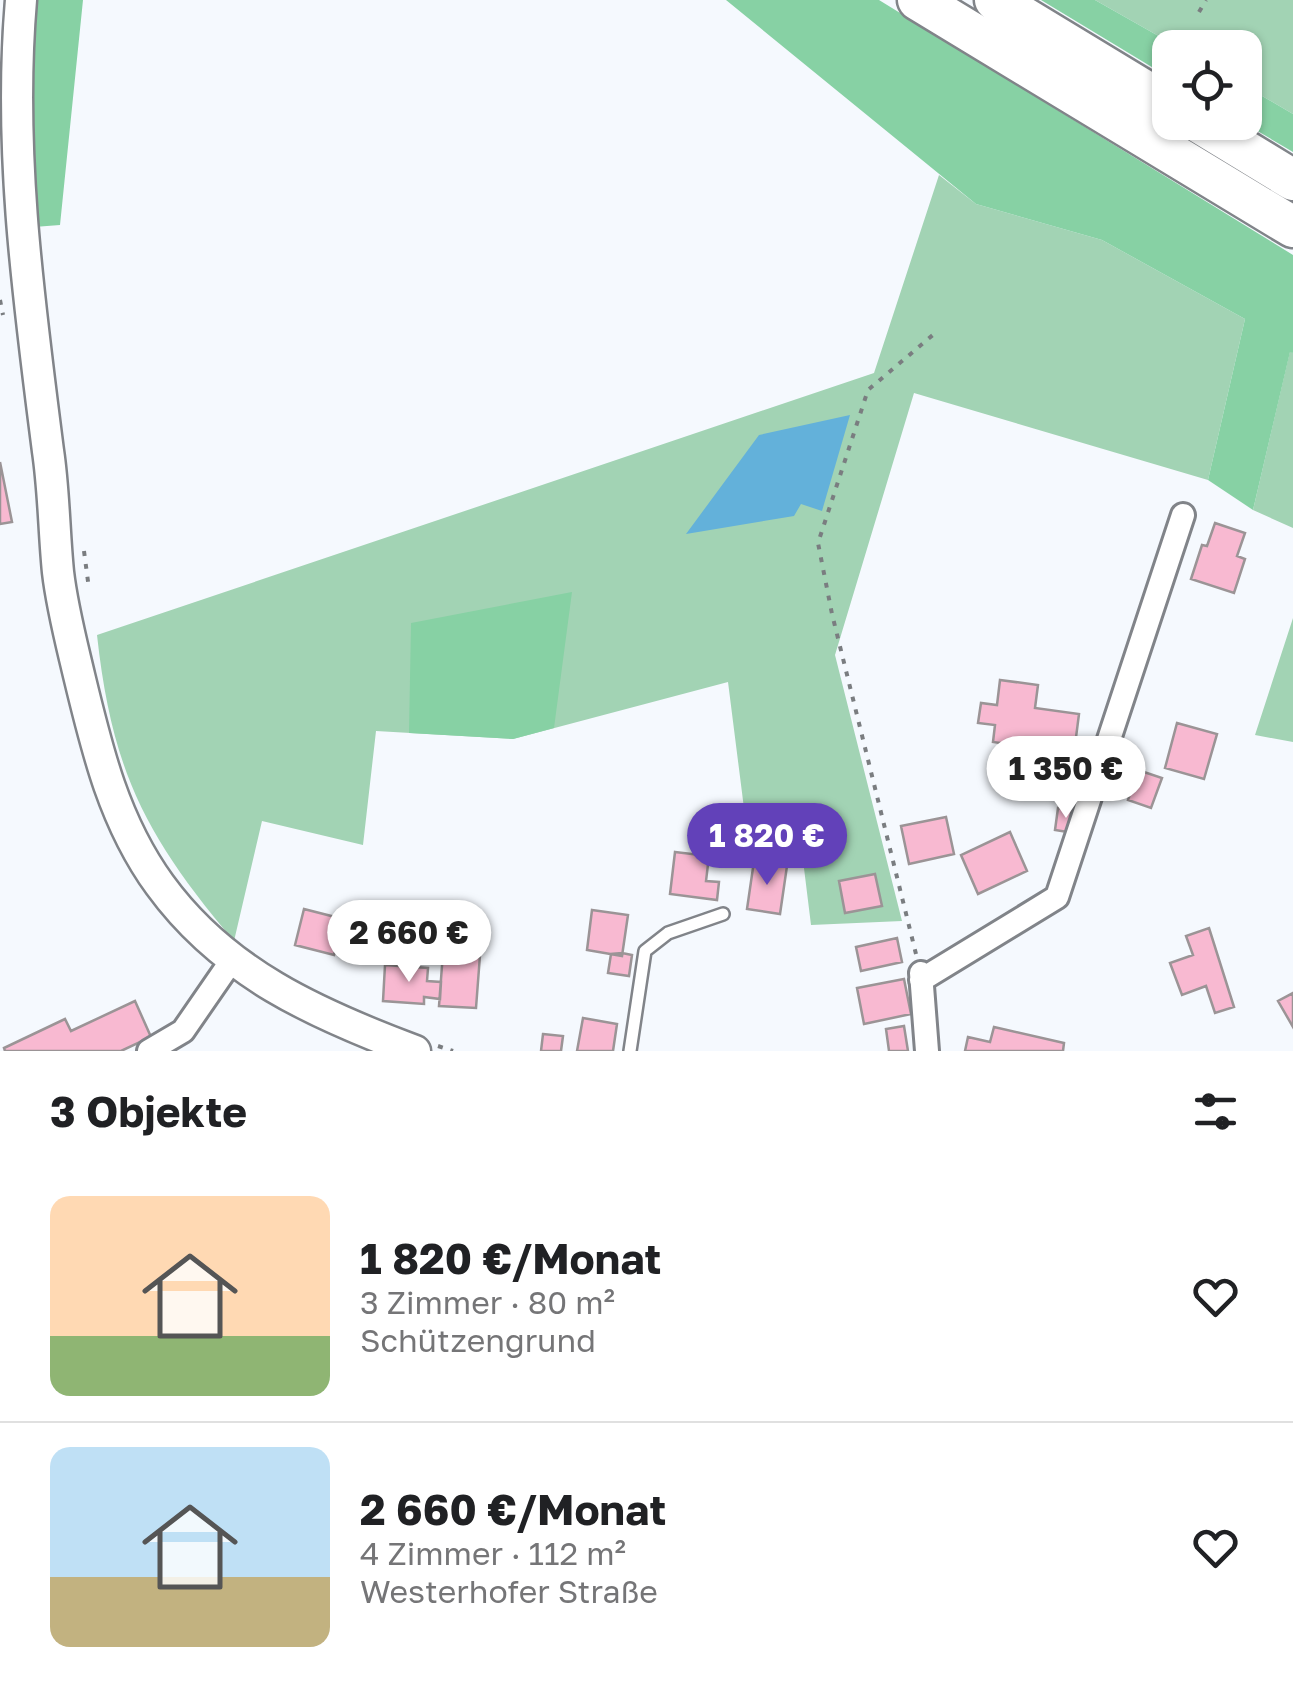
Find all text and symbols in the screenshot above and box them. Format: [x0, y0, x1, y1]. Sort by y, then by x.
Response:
map controls [1152, 30, 1262, 140]
button: locate [1152, 30, 1262, 140]
pin: 1 350 € [974, 736, 1158, 821]
text: 1 350 € [1009, 749, 1123, 787]
pin: 1 820 € [675, 803, 859, 888]
text: 1 820 € [709, 816, 825, 854]
pin: 2 660 € [317, 900, 501, 985]
text: 2 660 € [349, 913, 469, 951]
icon: filters [1188, 1084, 1243, 1139]
text: 3 Objekte [50, 1086, 247, 1136]
text: 1 820 €/Monat [360, 1233, 661, 1283]
icon: home [130, 1236, 250, 1356]
icon: heart [1188, 1269, 1243, 1324]
text: 3 Zimmer · 80 m² [360, 1283, 615, 1321]
text: Schützengrund [360, 1321, 596, 1359]
text: 2 660 €/Monat [360, 1484, 666, 1534]
icon: home [130, 1487, 250, 1607]
icon: heart [1188, 1520, 1243, 1575]
text: 4 Zimmer · 112 m² [360, 1534, 626, 1572]
text: Westerhofer Straße [360, 1572, 658, 1610]

